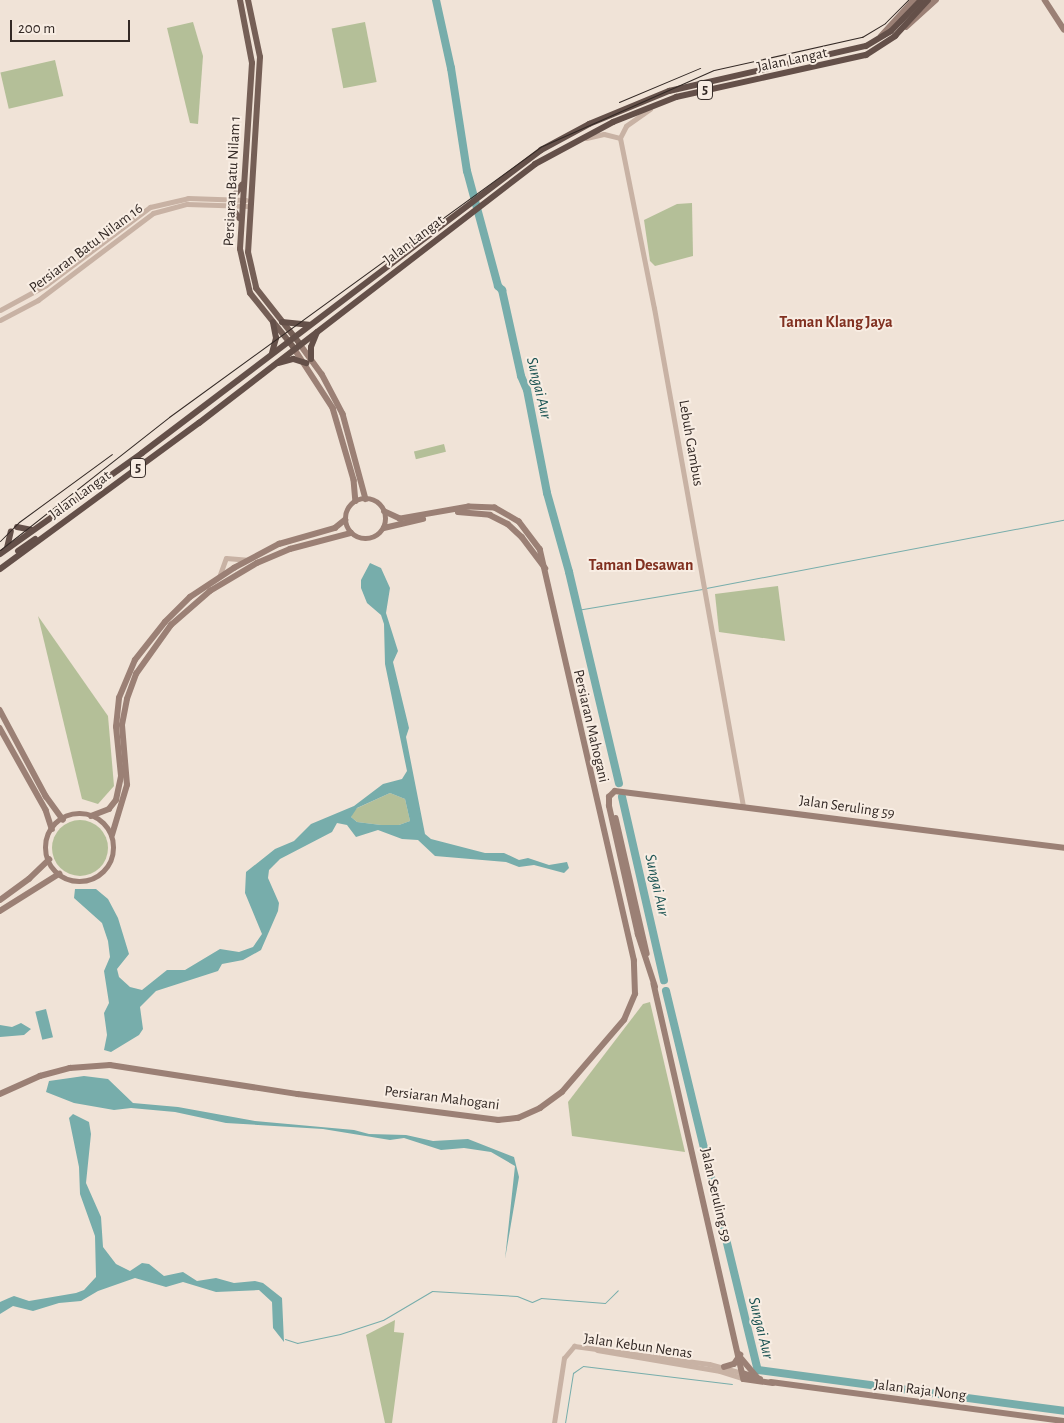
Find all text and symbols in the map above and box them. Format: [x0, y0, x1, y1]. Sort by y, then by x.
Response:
scale bar [12, 10, 132, 42]
text: 200 m [18, 21, 55, 36]
street label: Jalan Langat [755, 44, 829, 76]
road number: 5 [696, 78, 714, 102]
street label: Persiaran Batu Nilam 1 [220, 115, 244, 247]
street label: Persiaran Batu Nilam 16 [26, 199, 146, 297]
street label: Jalan Langat [380, 211, 448, 269]
district label: Taman Klang Jaya [779, 312, 893, 332]
water label: Sungai Aur [522, 355, 556, 421]
street label: Lebuh Gambus [675, 399, 707, 487]
road number: 5 [129, 456, 147, 479]
street label: Jalan Langat [46, 467, 114, 523]
district label: Taman Desawan [589, 555, 693, 575]
street label: Persiaran Mahogani [569, 668, 613, 784]
street label: Jalan Seruling 59 [798, 791, 896, 823]
water label: Sungai Aur [641, 852, 673, 918]
street label: Persiaran Mahogani [384, 1082, 500, 1114]
street label: Jalan Seruling 59 [696, 1146, 736, 1244]
water label: Sungai Aur [744, 1295, 778, 1361]
street label: Jalan Kebun Nenas [583, 1329, 693, 1363]
street label: Jalan Raja Nong [873, 1375, 967, 1405]

